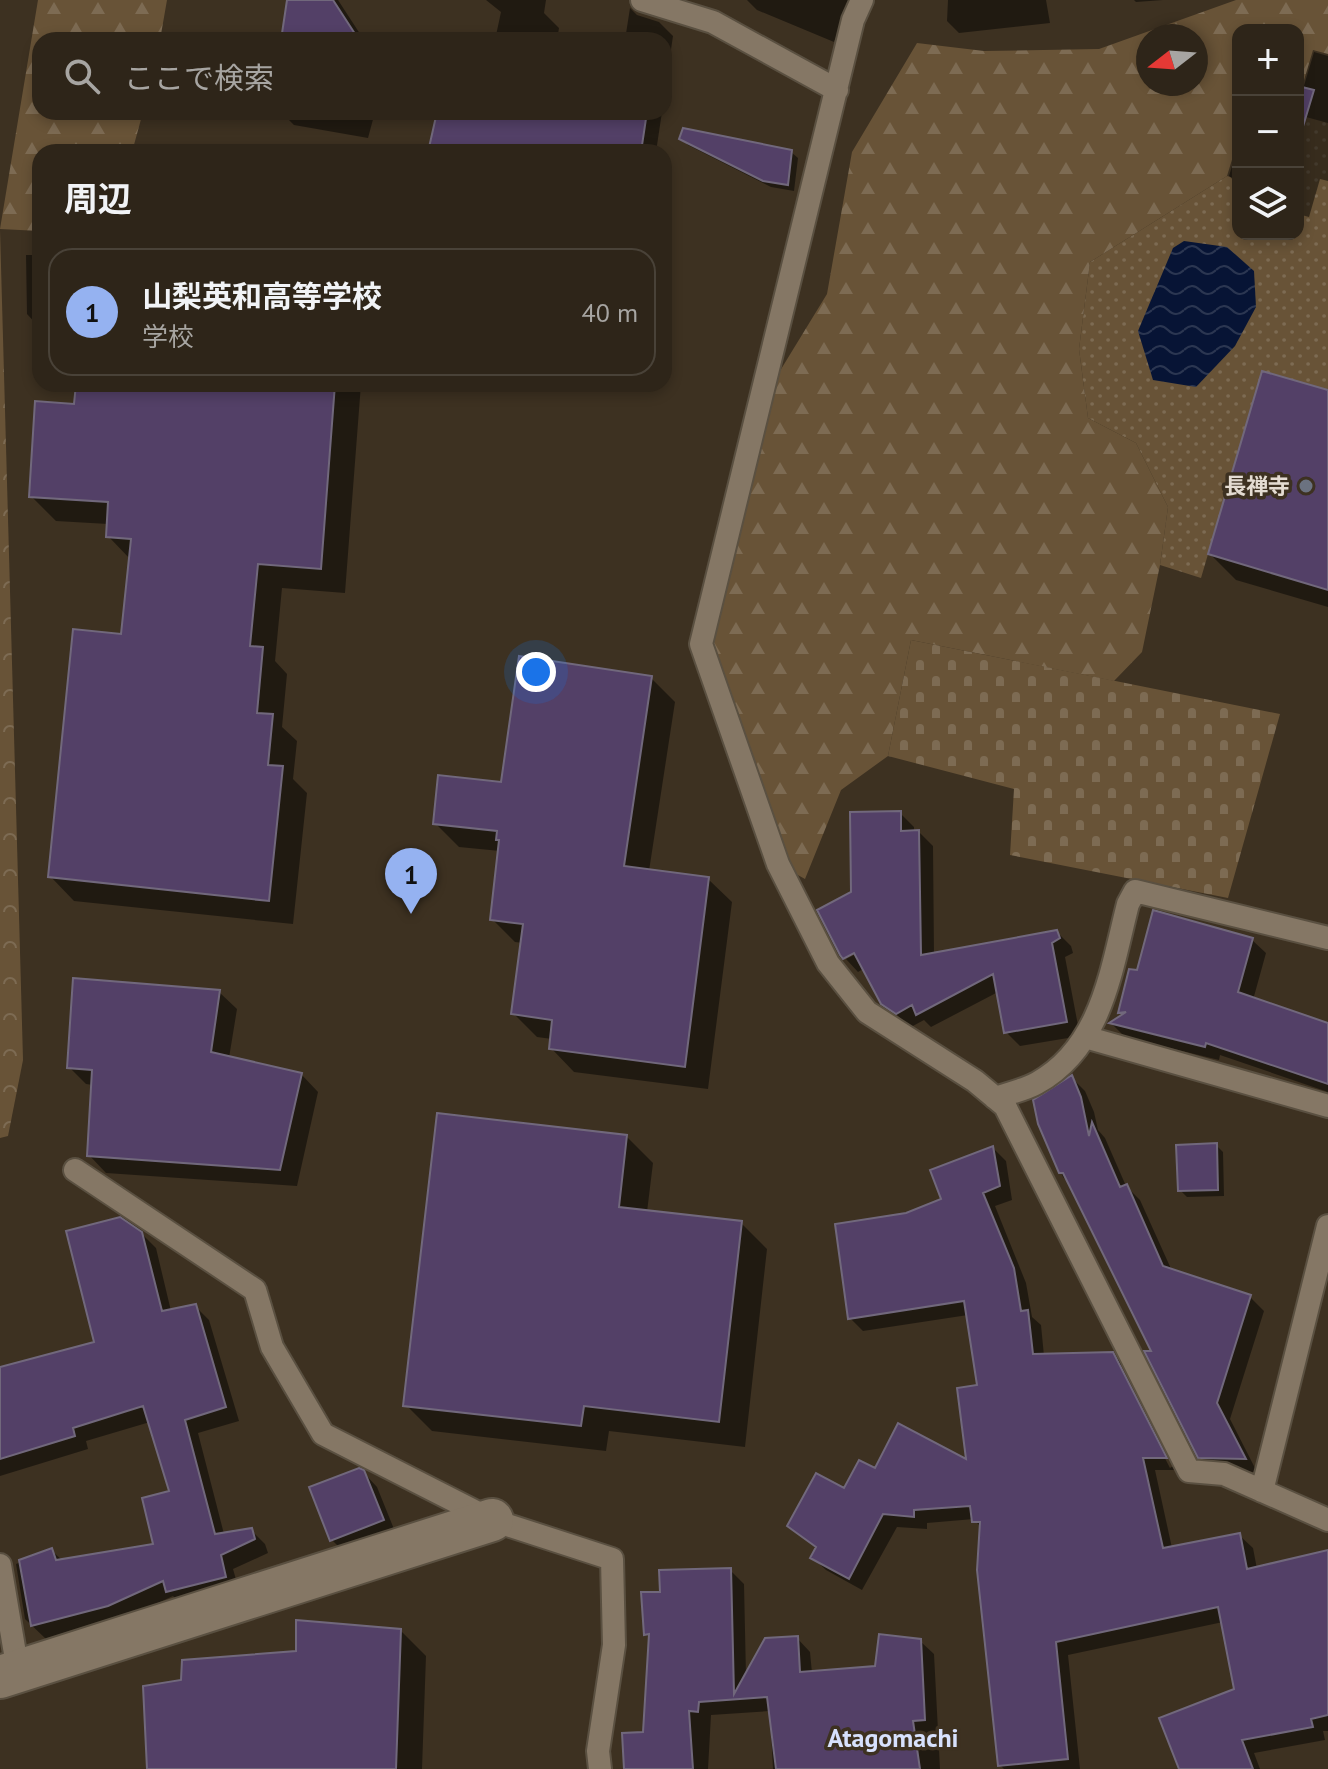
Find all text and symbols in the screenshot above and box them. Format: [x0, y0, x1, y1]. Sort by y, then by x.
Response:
north arrow [1136, 24, 1208, 96]
map controls [1232, 24, 1304, 240]
button: + [1232, 24, 1304, 96]
search box [32, 32, 672, 120]
icon: search [60, 54, 104, 98]
text: ここで検索 [124, 58, 274, 97]
button: − [1232, 96, 1304, 168]
button: layers [1232, 168, 1304, 240]
text: 周辺 [64, 176, 132, 220]
text: 山梨英和高等学校 [142, 276, 382, 315]
text: 1 [85, 296, 99, 329]
text: 40 m [582, 296, 638, 329]
text: 学校 [142, 320, 194, 353]
place label: 長禅寺 [1224, 472, 1290, 500]
marker: 長禅寺 [1297, 477, 1315, 495]
your location [516, 652, 556, 692]
pin: 1 [385, 848, 437, 914]
district label: Atagomachi [827, 1721, 959, 1754]

